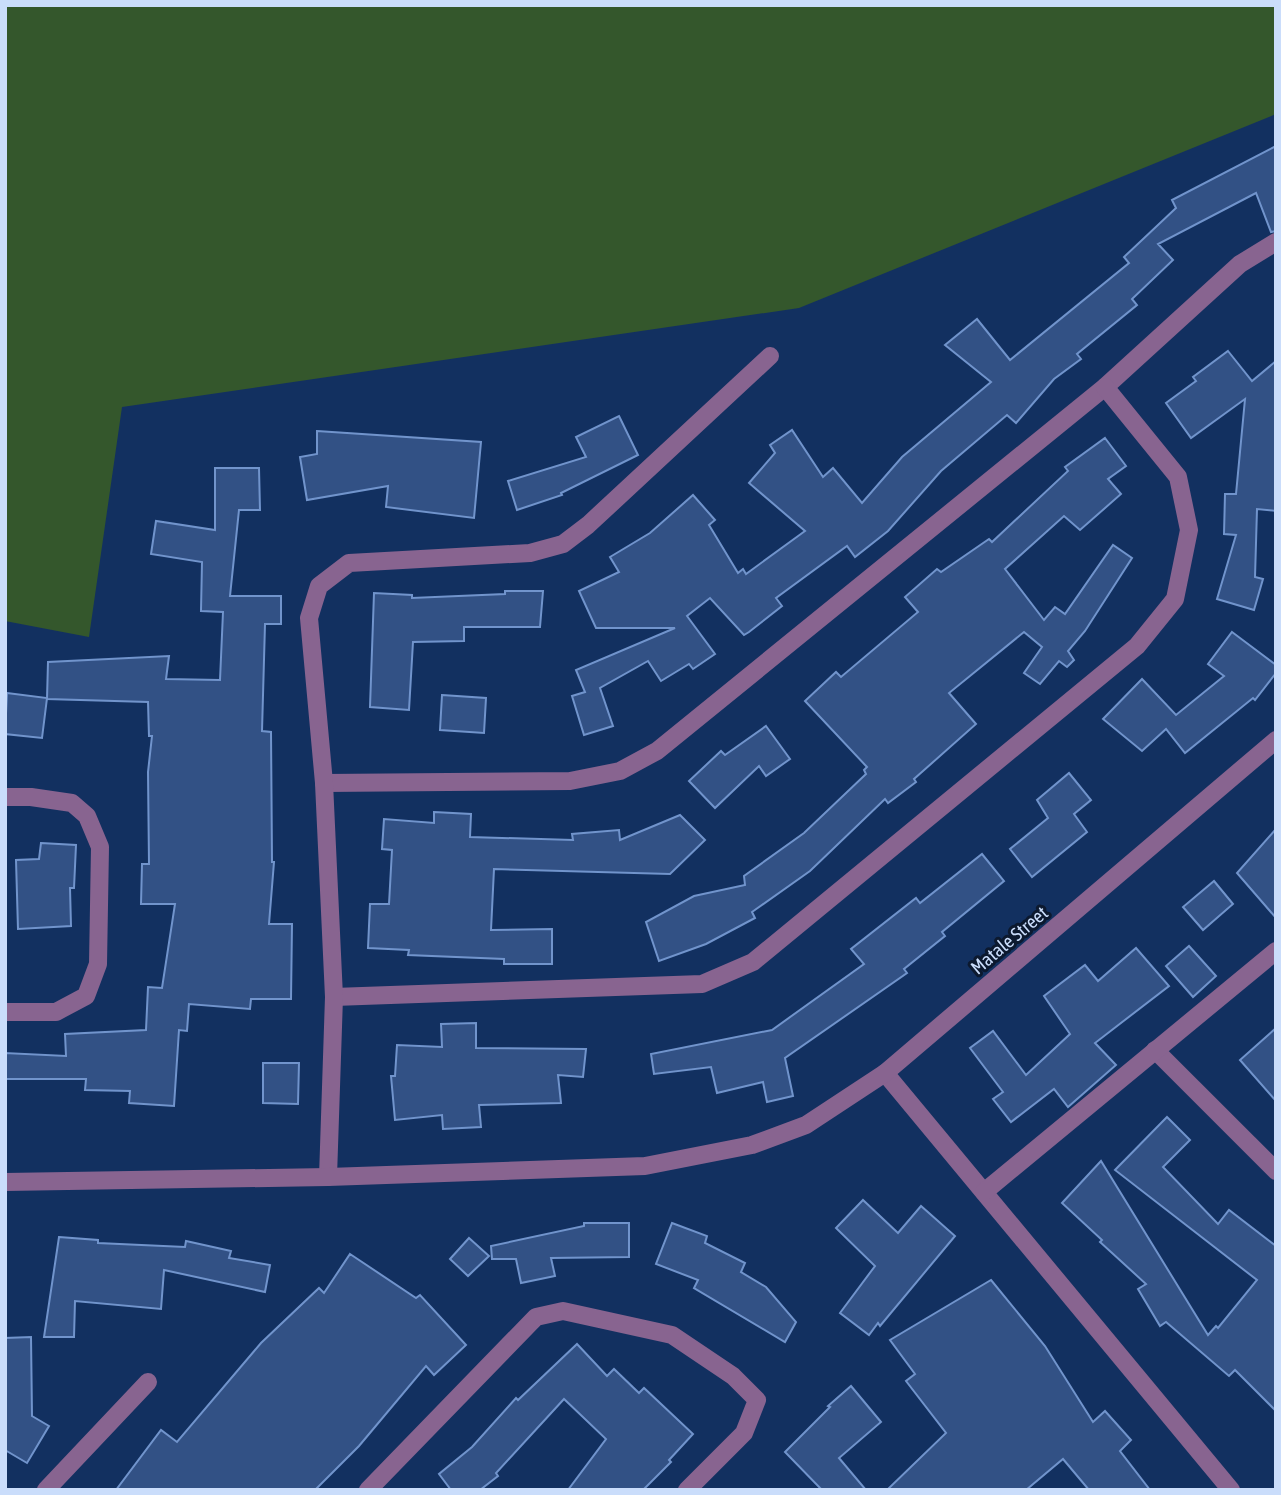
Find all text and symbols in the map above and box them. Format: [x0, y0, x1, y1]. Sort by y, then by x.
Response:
street label: Matale Street [966, 901, 1052, 979]

